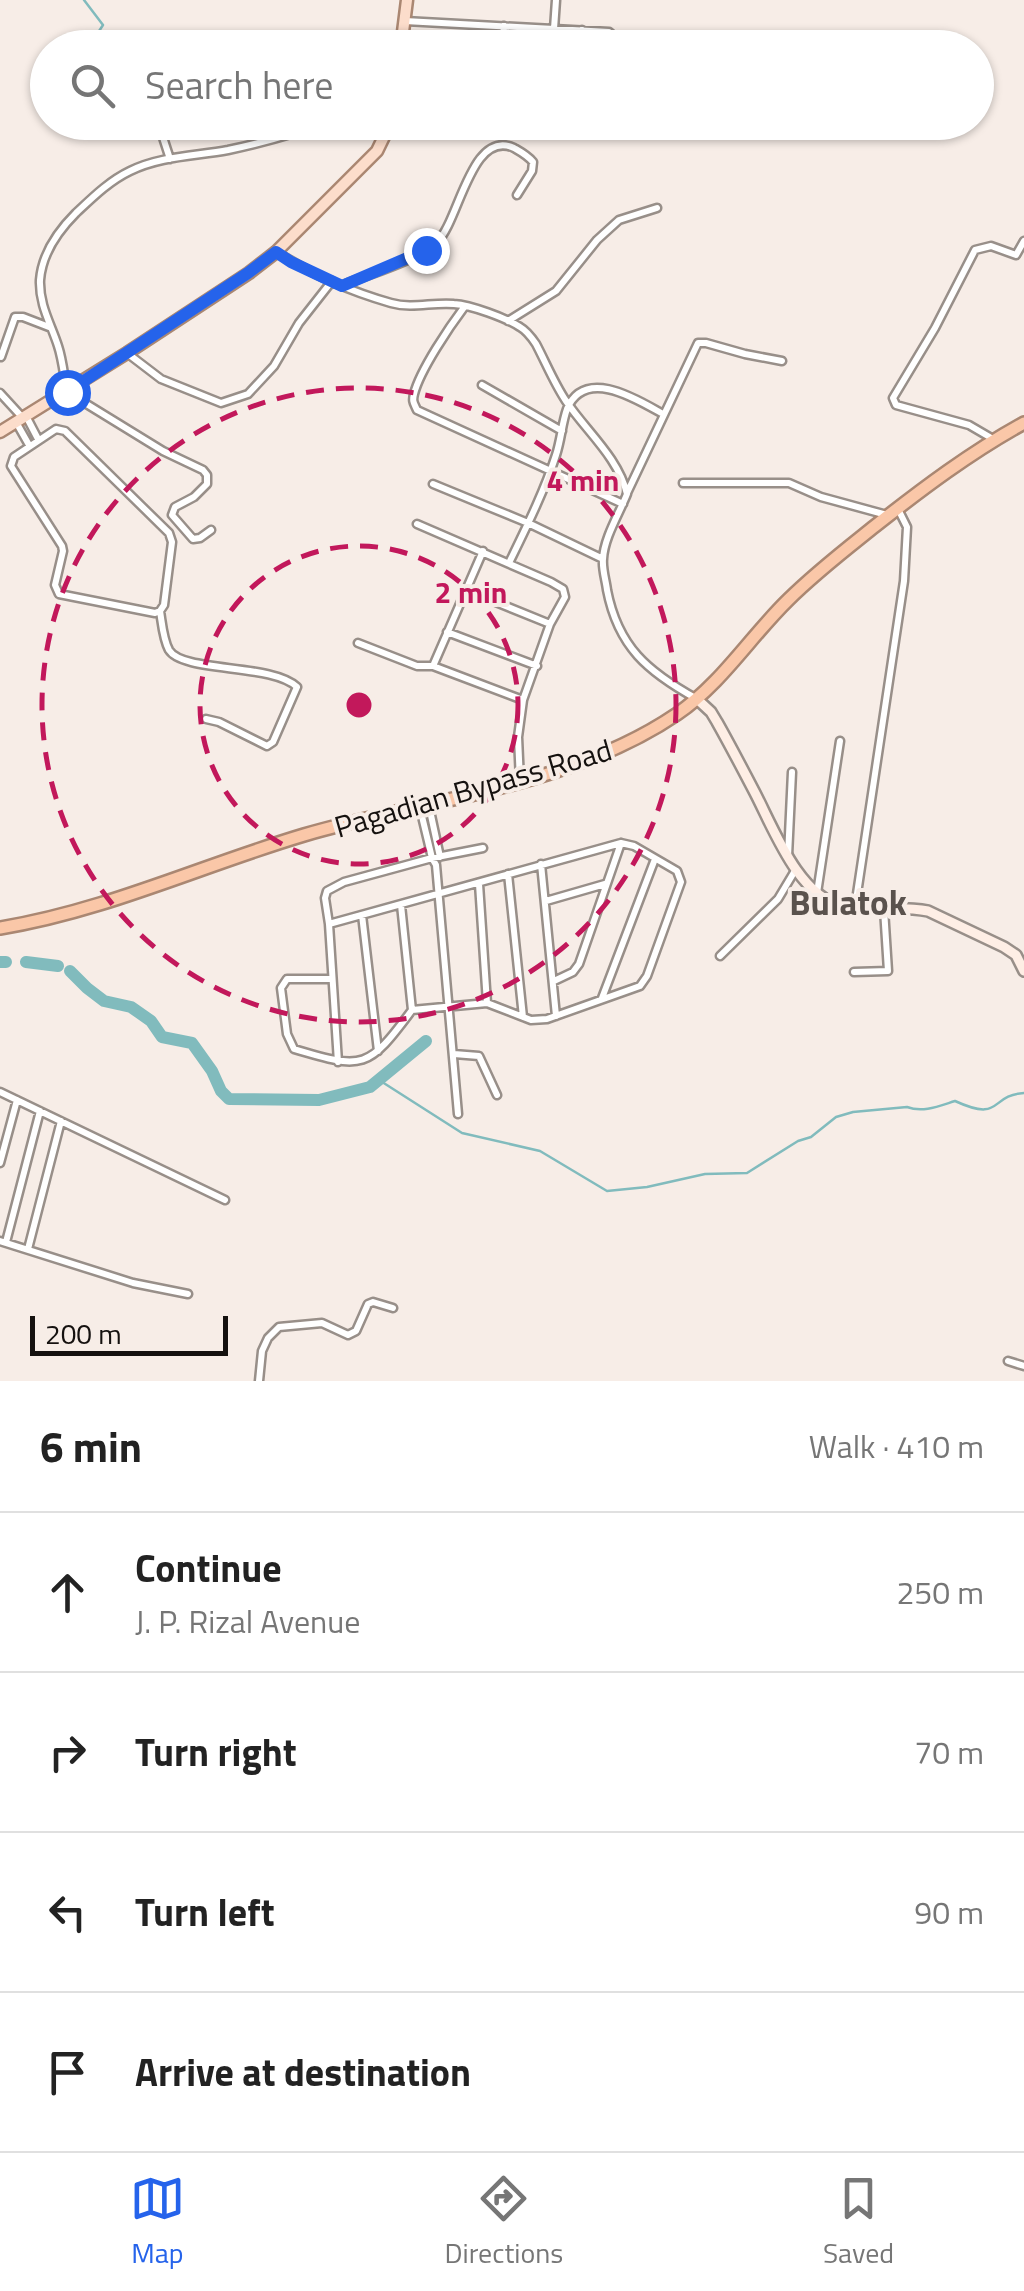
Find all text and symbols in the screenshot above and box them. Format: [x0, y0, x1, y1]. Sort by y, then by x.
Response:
search box [30, 30, 994, 140]
text: Search here [145, 56, 333, 114]
icon: search [65, 58, 120, 113]
route end [404, 228, 450, 274]
route start [45, 370, 91, 416]
text: 4 min [547, 457, 619, 503]
text: 2 min [435, 569, 507, 615]
centre of rings [341, 687, 377, 723]
street label: Pagadian Bypass Road [329, 726, 617, 850]
district label: Bulatok [789, 875, 907, 929]
scale bar [30, 1311, 228, 1356]
text: 200 m [45, 1312, 122, 1355]
text: 6 min [40, 1414, 142, 1478]
text: Walk · 410 m [809, 1422, 984, 1470]
text: Continue [135, 1539, 282, 1597]
icon: ahead [40, 1565, 95, 1620]
text: 250 m [896, 1568, 984, 1616]
text: J. P. Rizal Avenue [135, 1597, 360, 1645]
text: Turn right [135, 1723, 297, 1781]
icon: right [40, 1725, 95, 1780]
text: 70 m [914, 1728, 984, 1776]
text: Turn left [135, 1883, 275, 1941]
icon: left [40, 1885, 95, 1940]
text: 90 m [914, 1888, 984, 1936]
text: Arrive at destination [135, 2043, 471, 2101]
icon: arrive [40, 2045, 95, 2100]
tab: Map [130, 2171, 185, 2274]
tab: Directions [445, 2171, 563, 2274]
tab: Saved [823, 2171, 894, 2274]

